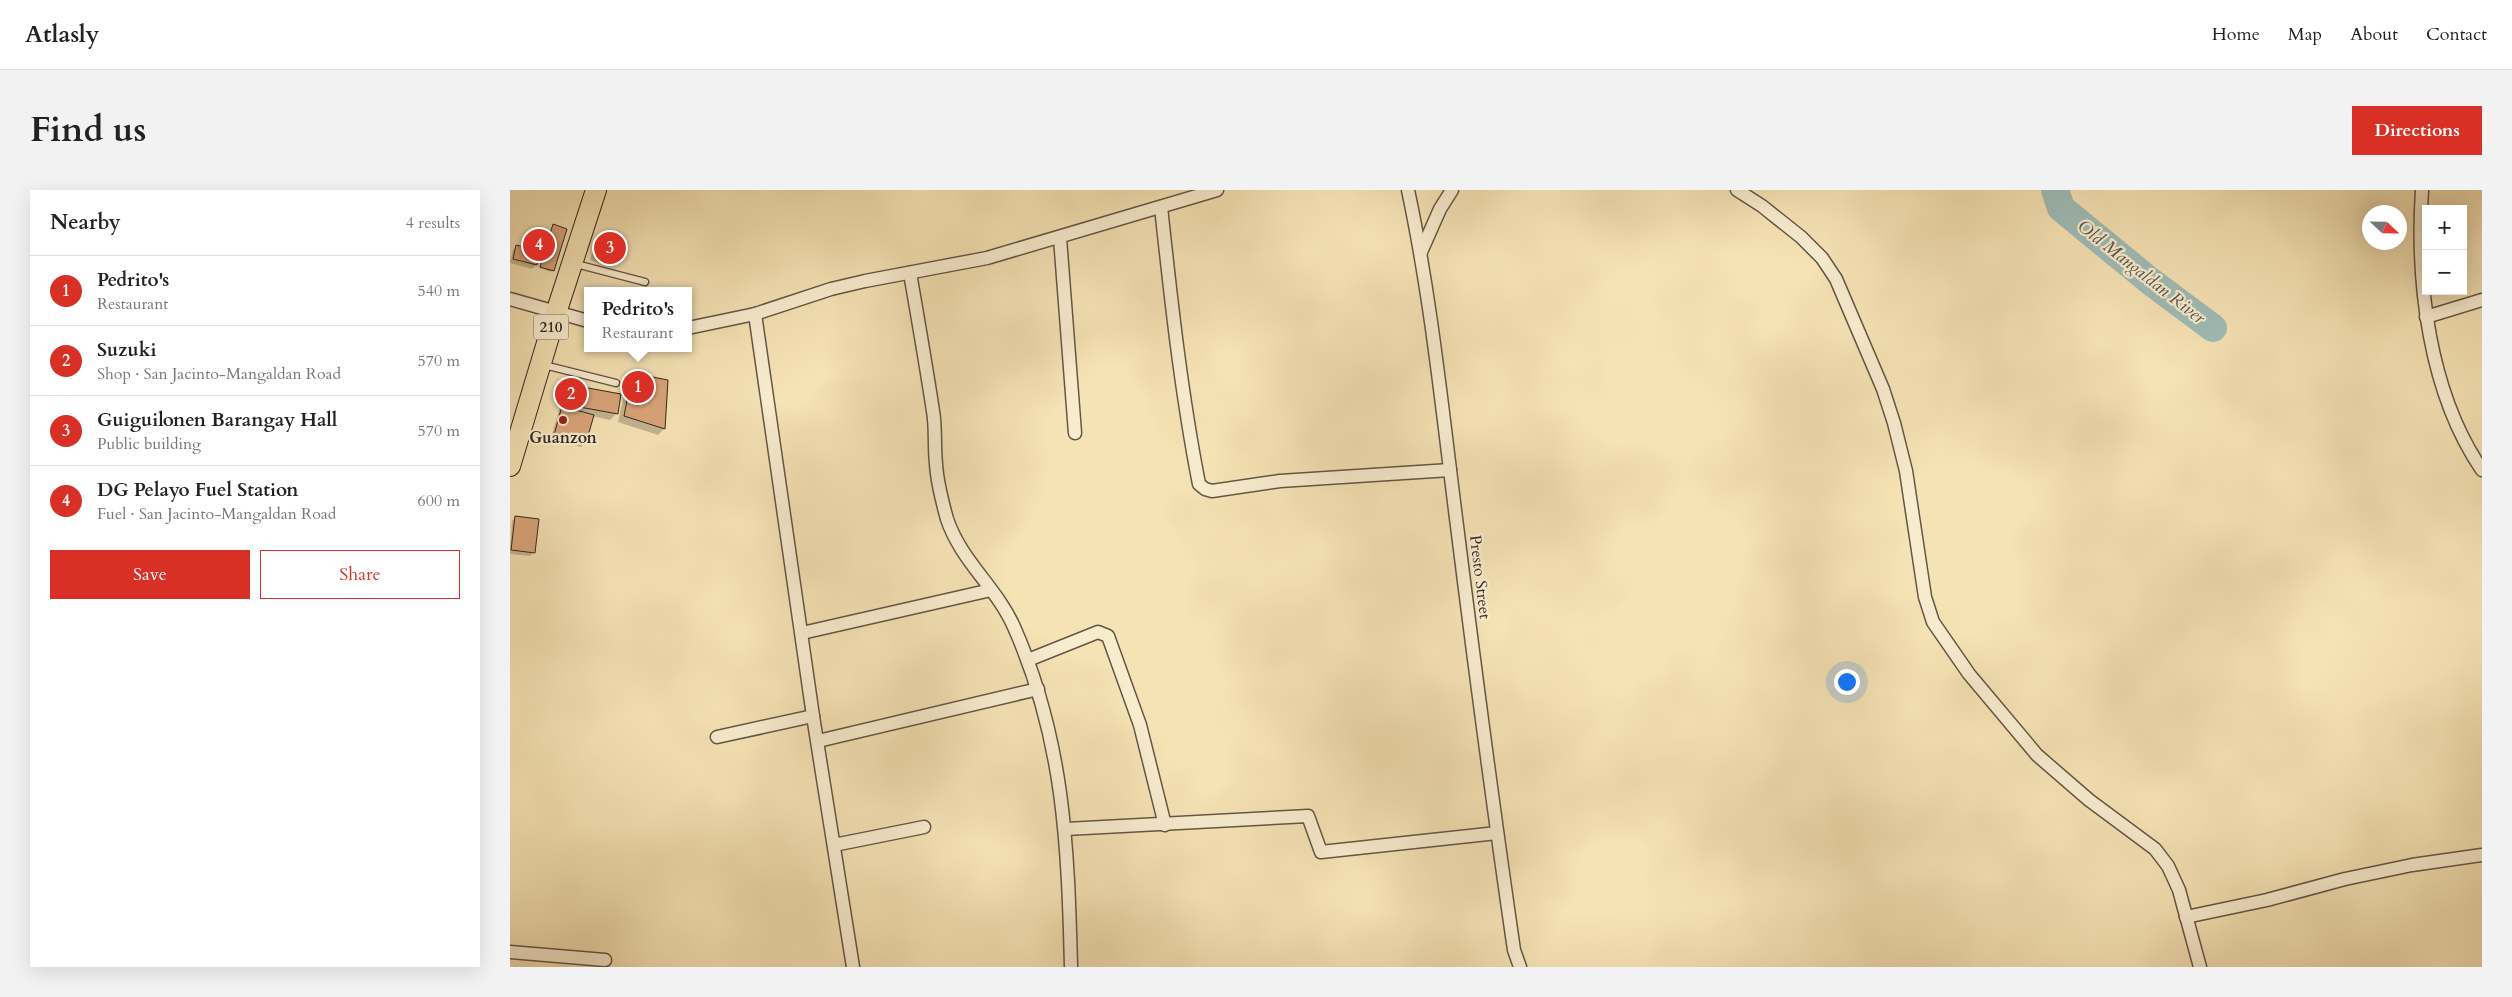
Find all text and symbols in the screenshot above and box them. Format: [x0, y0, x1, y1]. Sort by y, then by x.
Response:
text: Atlasly [25, 18, 99, 51]
text: Home [2212, 22, 2260, 47]
text: Map [2288, 22, 2322, 47]
text: About [2350, 22, 2398, 47]
text: Contact [2426, 22, 2487, 47]
text: Find us [30, 106, 146, 154]
button: Directions [2352, 106, 2482, 155]
north arrow [2362, 205, 2407, 250]
map controls [2422, 205, 2467, 295]
button: + [2422, 205, 2467, 250]
text: Nearby [50, 208, 121, 237]
text: 4 results [406, 212, 460, 234]
water label: Old Mangaldan River [2072, 214, 2211, 331]
pin: 4 [523, 226, 555, 264]
pin: 3 [594, 229, 626, 267]
button: − [2422, 250, 2467, 295]
text: Pedrito's [97, 267, 169, 293]
text: 1 [62, 280, 70, 302]
text: 540 m [418, 280, 460, 302]
popup [584, 287, 692, 352]
text: Restaurant [97, 293, 168, 315]
text: Pedrito's [602, 296, 674, 322]
road number: 210 [533, 314, 568, 340]
text: Restaurant [602, 322, 673, 344]
text: Suzuki [97, 337, 157, 363]
text: 2 [62, 350, 70, 372]
text: 570 m [418, 350, 460, 372]
text: Shop · San Jacinto-Mangaldan Road [97, 363, 341, 385]
pin: 1 [622, 368, 654, 406]
pin: 2 [555, 375, 587, 413]
text: Guiguilonen Barangay Hall [97, 407, 337, 433]
marker: Guanzon [557, 414, 569, 426]
text: 3 [62, 420, 70, 442]
text: 570 m [418, 420, 460, 442]
place label: Guanzon [529, 427, 597, 449]
text: Public building [97, 433, 201, 455]
text: DG Pelayo Fuel Station [97, 477, 298, 503]
text: 4 [62, 490, 70, 512]
text: 600 m [418, 490, 460, 512]
text: Fuel · San Jacinto-Mangaldan Road [97, 503, 336, 525]
street label: Presto Street [1464, 534, 1496, 620]
button: Save [50, 550, 250, 599]
button: Share [260, 550, 460, 599]
your location [1834, 669, 1860, 695]

